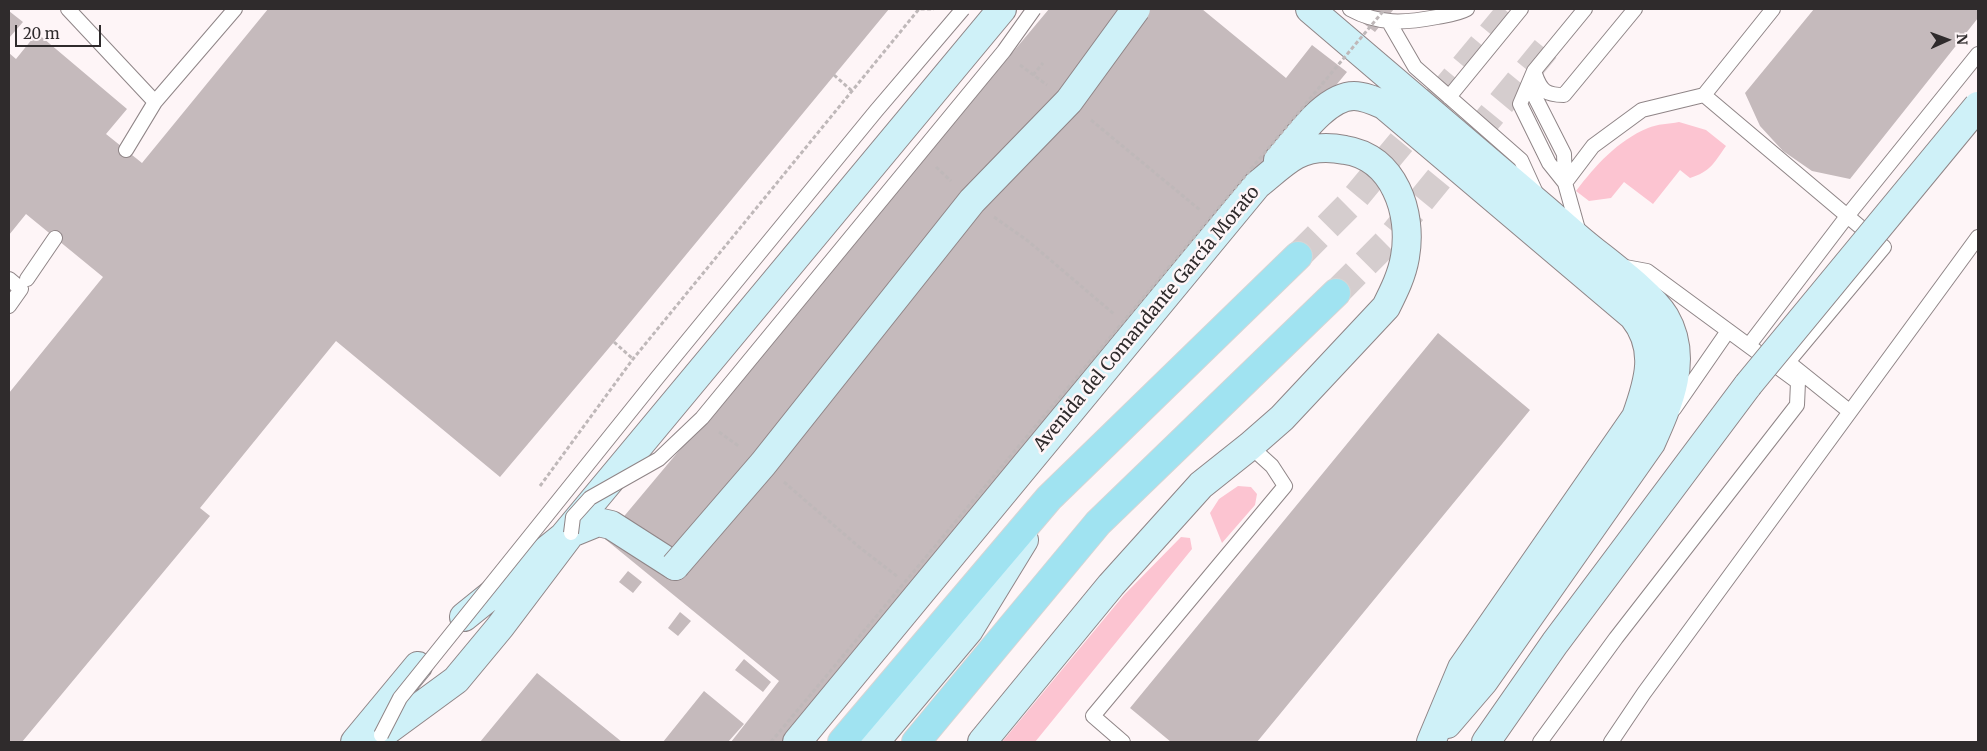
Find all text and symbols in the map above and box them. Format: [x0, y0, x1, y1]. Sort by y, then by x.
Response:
scale bar [18, 15, 104, 47]
north arrow [1922, 15, 1972, 65]
text: 20 m [23, 24, 60, 43]
text: N [1953, 34, 1971, 45]
street label: Avenida del Comandante García Morato [1030, 182, 1264, 456]

